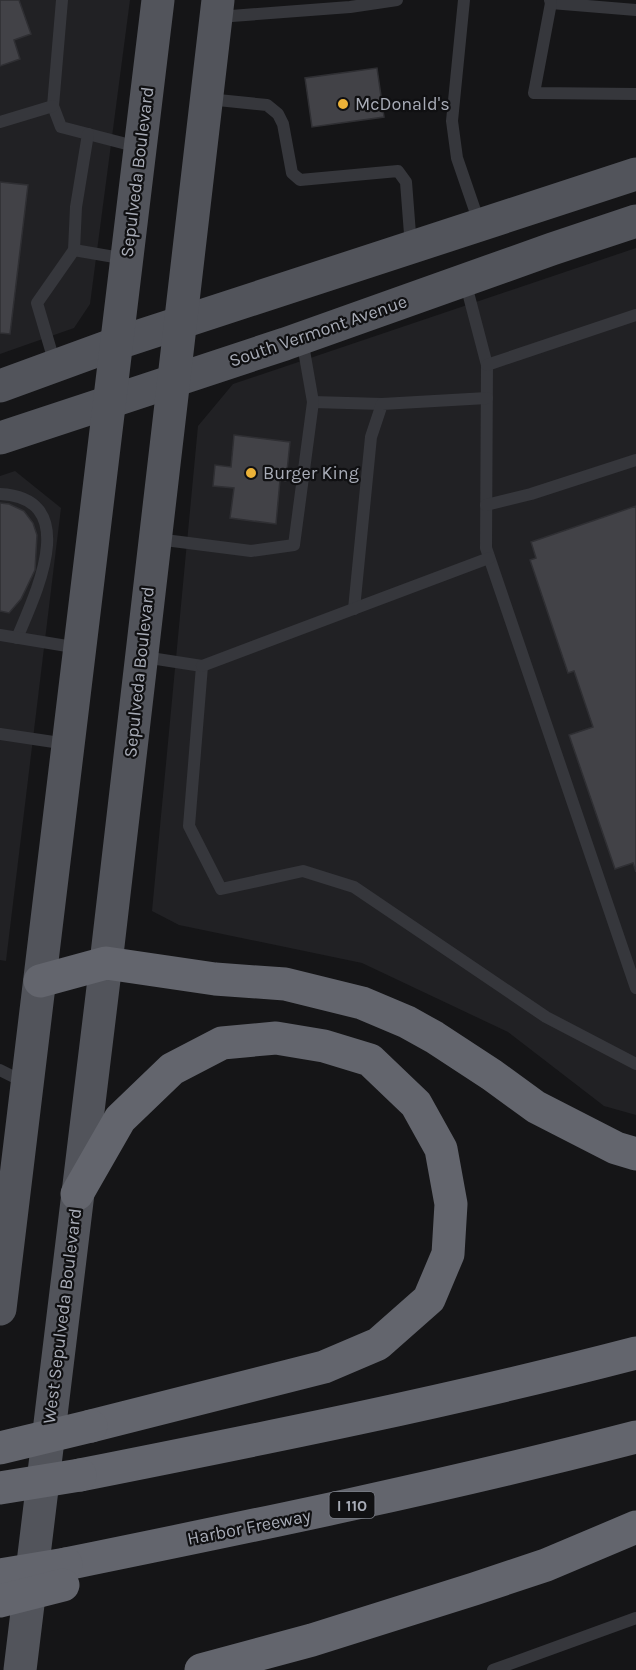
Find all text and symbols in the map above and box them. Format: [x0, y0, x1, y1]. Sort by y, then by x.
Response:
street label: Sepulveda Boulevard [116, 85, 158, 259]
place label: McDonald's [355, 93, 450, 115]
marker: McDonald's [336, 97, 350, 111]
street label: South Vermont Avenue [226, 290, 410, 372]
place label: Burger King [263, 462, 359, 484]
marker: Burger King [244, 466, 258, 480]
street label: Sepulveda Boulevard [119, 585, 159, 759]
street label: West Sepulveda Boulevard [38, 1207, 86, 1425]
road number: I 110 [330, 1492, 374, 1518]
street label: Harbor Freeway [185, 1504, 313, 1550]

